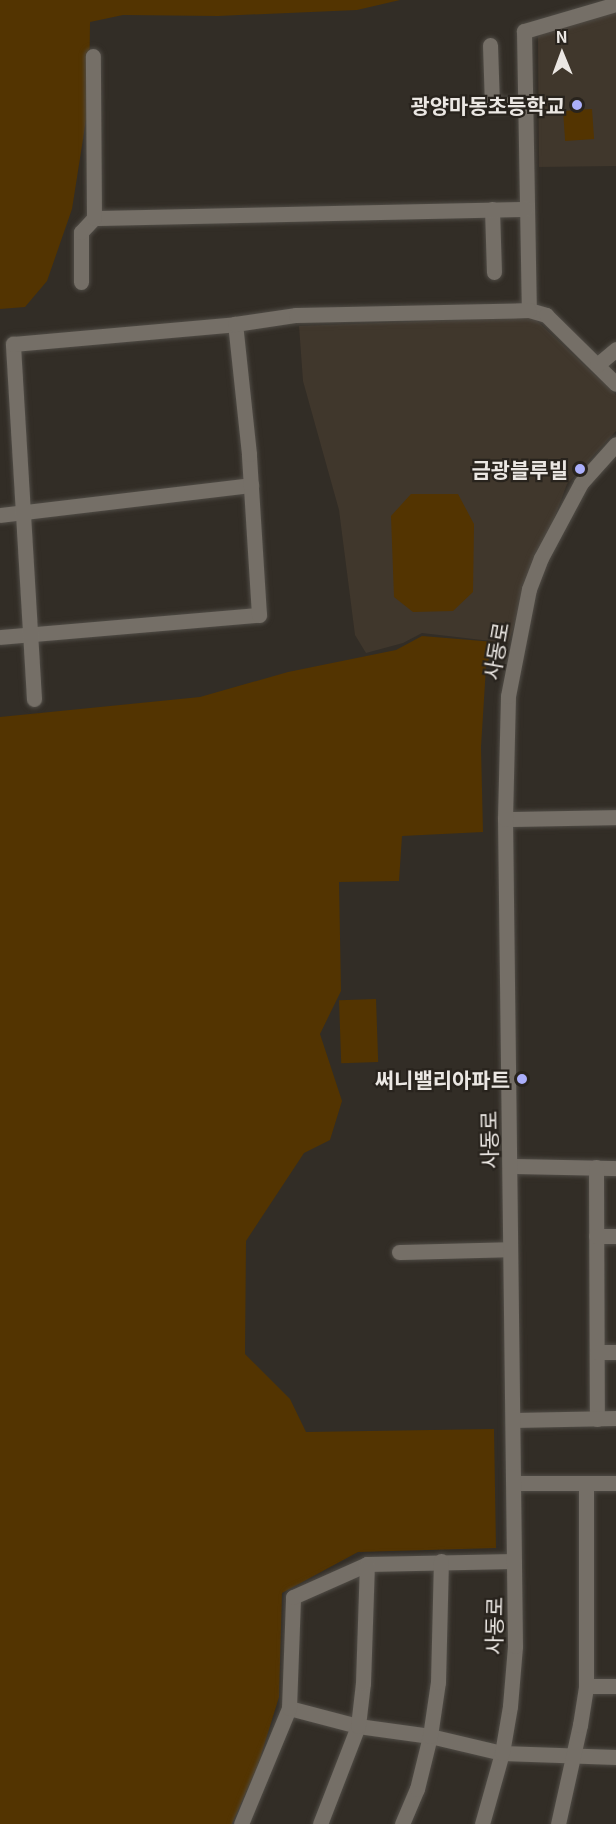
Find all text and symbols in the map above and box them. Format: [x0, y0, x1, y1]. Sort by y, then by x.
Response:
north arrow [532, 24, 592, 84]
text: N [555, 24, 568, 48]
place label: 광양마동초등학교 [410, 92, 565, 118]
marker: 광양마동초등학교 [570, 98, 584, 112]
place label: 금광블루빌 [471, 456, 568, 482]
marker: 금광블루빌 [573, 462, 587, 476]
street label: 사동로 [478, 620, 512, 682]
place label: 써니밸리아파트 [375, 1066, 510, 1092]
marker: 써니밸리아파트 [515, 1072, 529, 1086]
street label: 사동로 [475, 1111, 501, 1169]
street label: 사동로 [480, 1597, 506, 1655]

